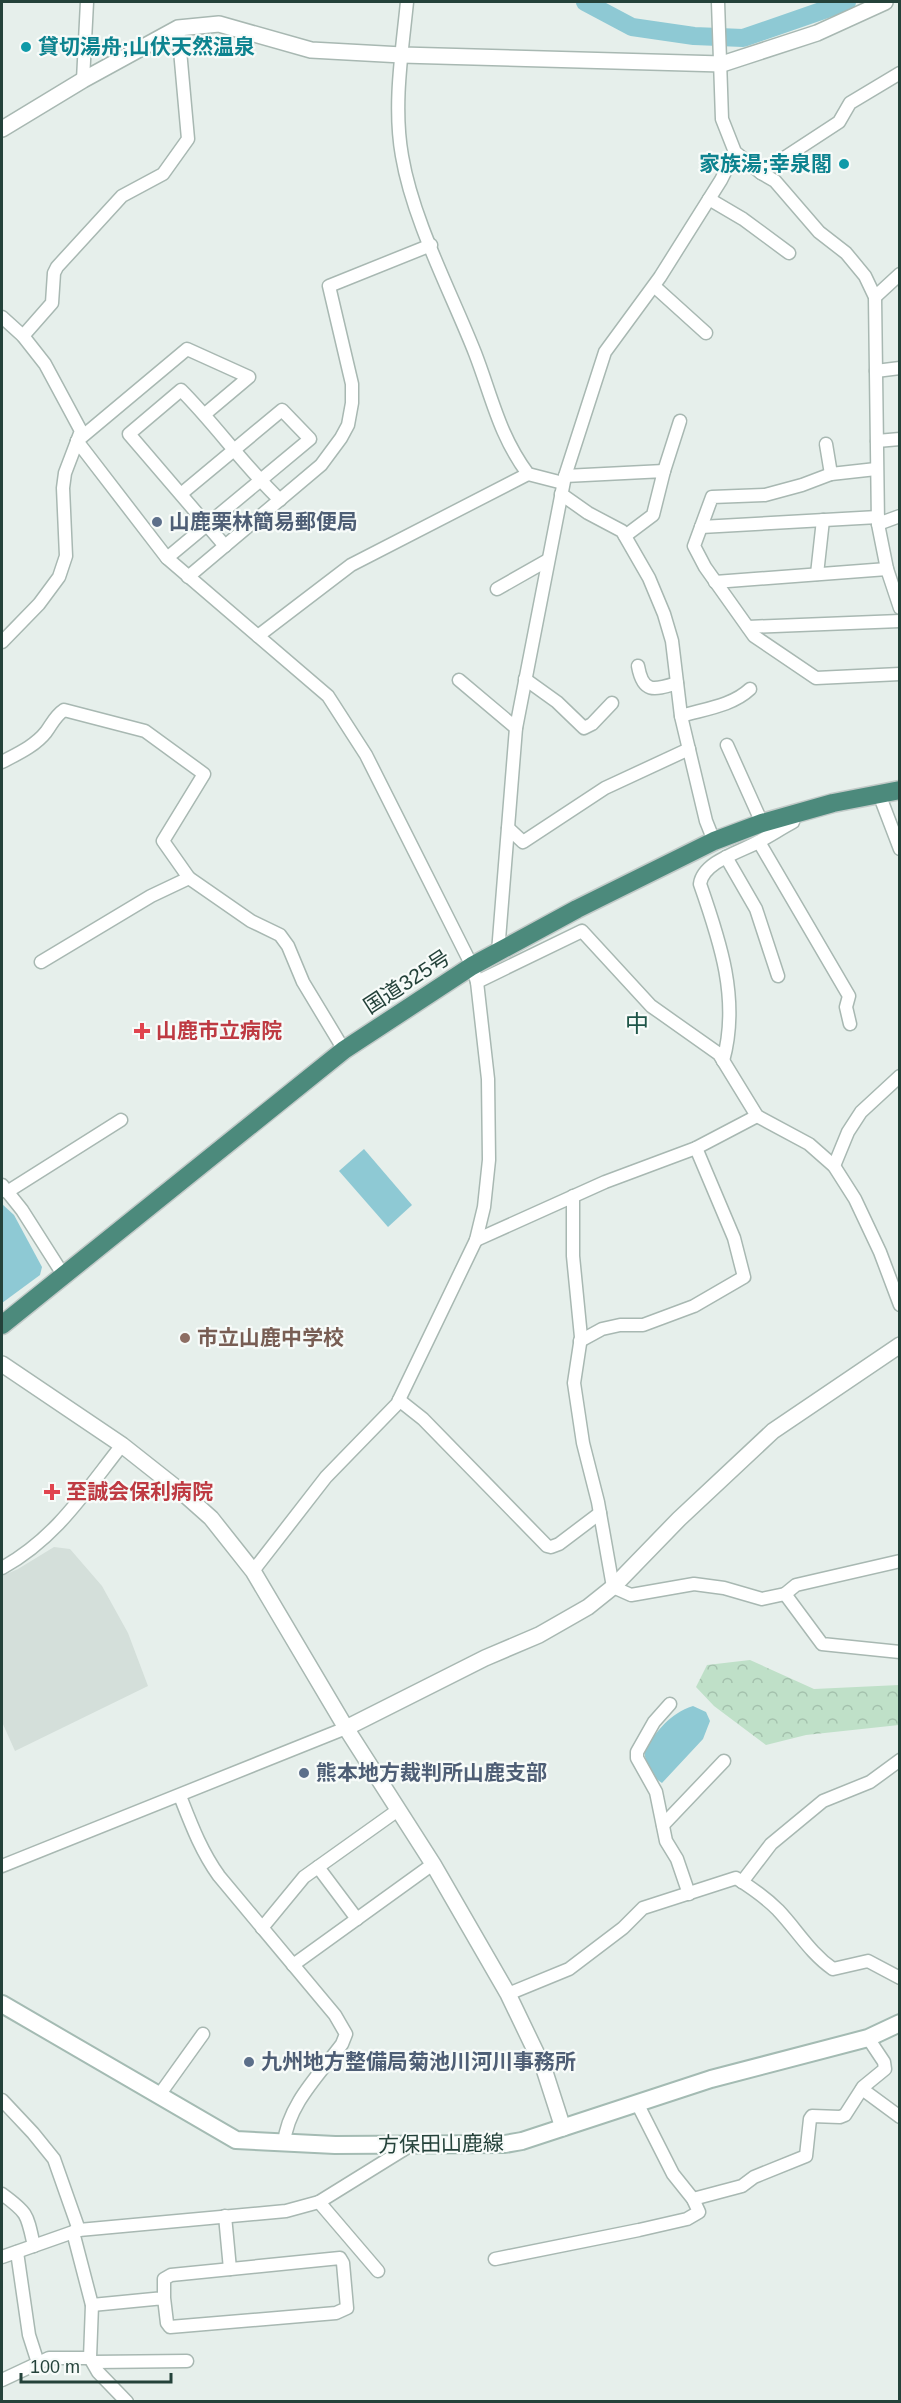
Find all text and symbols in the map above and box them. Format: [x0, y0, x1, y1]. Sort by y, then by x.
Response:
place label: 貸切湯舟;山伏天然温泉 [38, 35, 255, 58]
marker: 貸切湯舟;山伏天然温泉 [19, 40, 33, 54]
place label: 家族湯;幸泉閣 [699, 152, 832, 175]
marker: 家族湯;幸泉閣 [837, 157, 851, 171]
place label: 山鹿栗林簡易郵便局 [169, 510, 358, 533]
marker: 山鹿栗林簡易郵便局 [150, 515, 164, 529]
street label: 国道325号 [359, 945, 454, 1018]
district label: 中 [625, 1010, 649, 1037]
place label: 山鹿市立病院 [156, 1019, 282, 1042]
marker: 山鹿市立病院 [133, 1022, 151, 1040]
place label: 市立山鹿中学校 [197, 1326, 344, 1349]
marker: 市立山鹿中学校 [178, 1331, 192, 1345]
place label: 至誠会保利病院 [66, 1480, 213, 1503]
marker: 至誠会保利病院 [43, 1483, 61, 1501]
place label: 熊本地方裁判所山鹿支部 [316, 1761, 547, 1784]
marker: 熊本地方裁判所山鹿支部 [297, 1766, 311, 1780]
place label: 九州地方整備局菊池川河川事務所 [261, 2050, 576, 2073]
marker: 九州地方整備局菊池川河川事務所 [242, 2055, 256, 2069]
street label: 方保田山鹿線 [378, 2131, 504, 2156]
scale bar [21, 2346, 171, 2384]
text: 100 m [30, 2357, 80, 2377]

